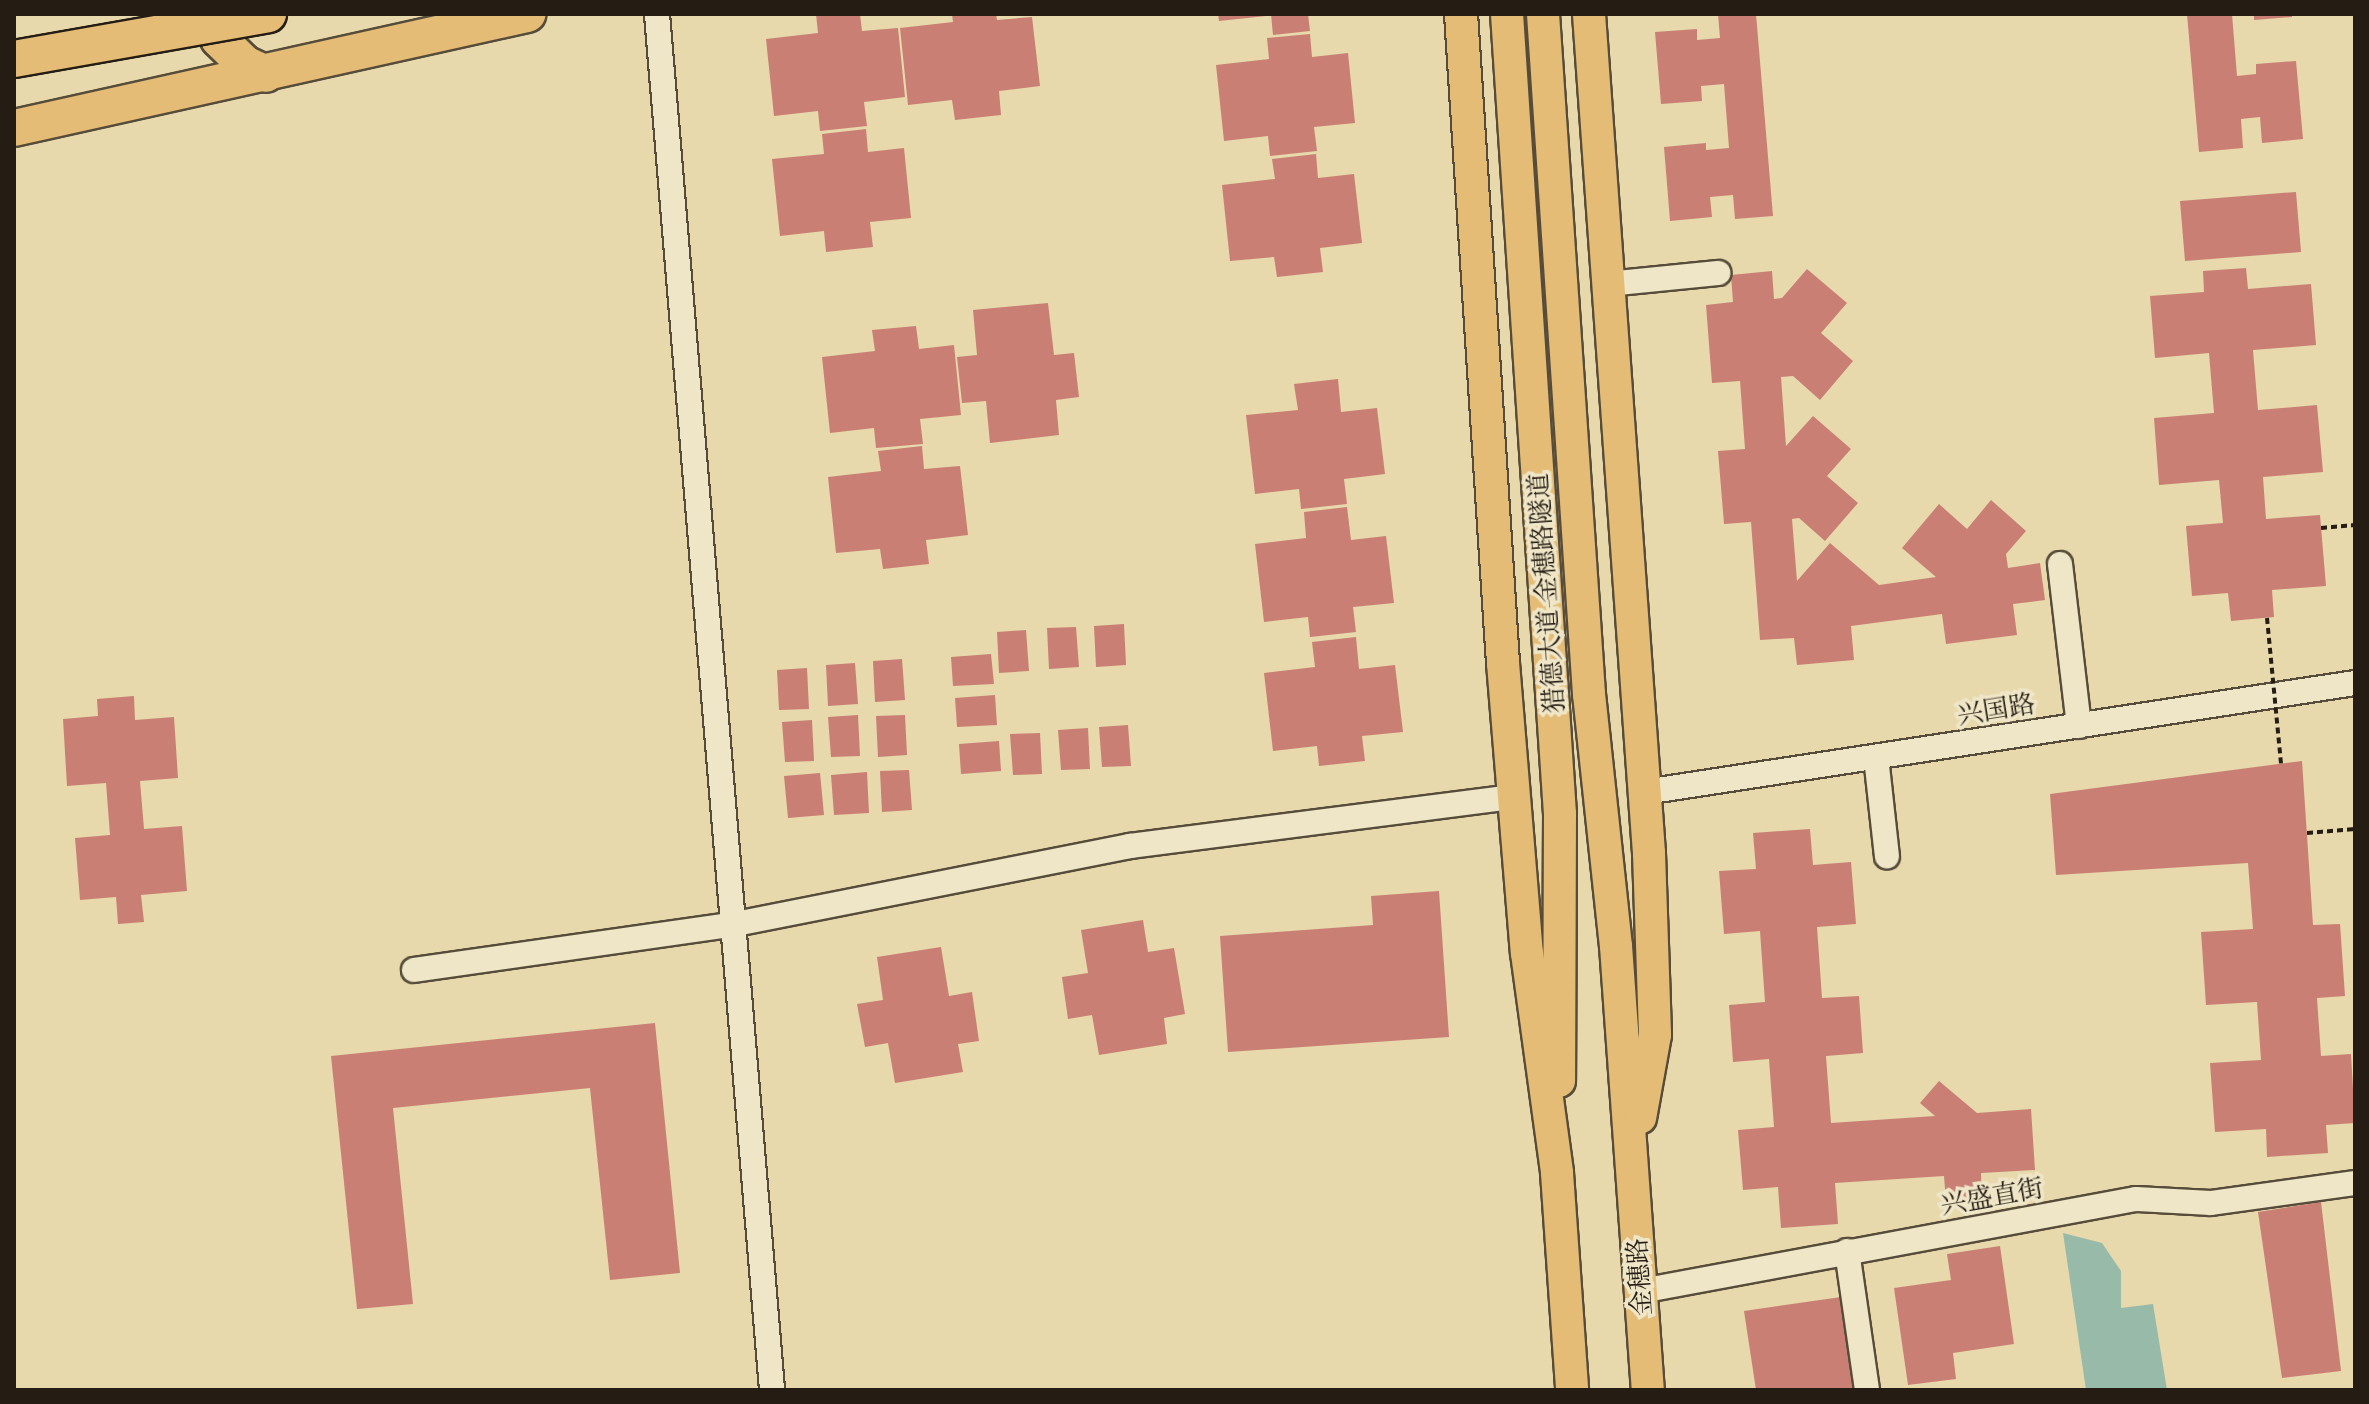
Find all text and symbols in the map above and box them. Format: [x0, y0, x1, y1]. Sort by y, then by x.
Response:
street label: 猎德大道-金穗路隧道 [1523, 472, 1571, 714]
street label: 兴国路 [1955, 688, 2037, 732]
street label: 兴盛直街 [1938, 1173, 2046, 1221]
street label: 金穗路 [1622, 1237, 1658, 1317]

